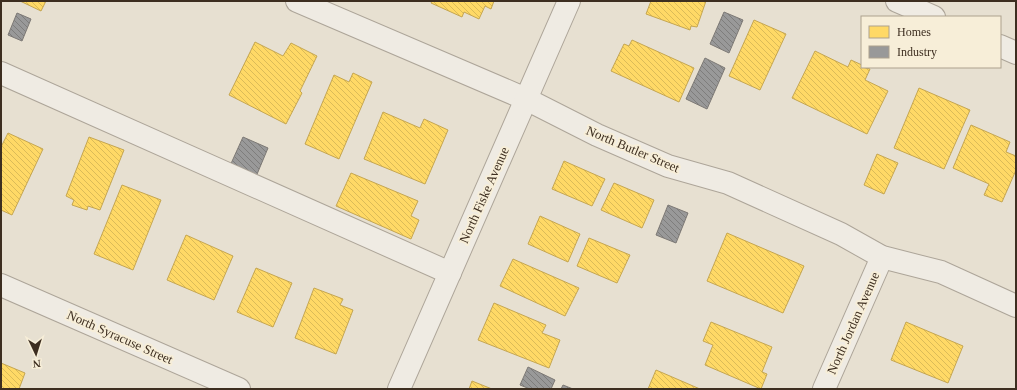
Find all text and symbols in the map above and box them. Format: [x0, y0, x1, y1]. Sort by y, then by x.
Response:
legend [861, 16, 1001, 68]
text: Homes [897, 25, 931, 39]
text: Industry [897, 45, 937, 59]
street label: North Butler Street [584, 123, 682, 176]
street label: North Fiske Avenue [456, 144, 512, 245]
street label: North Jordan Avenue [824, 269, 882, 376]
street label: North Syracuse Street [65, 307, 176, 367]
north arrow [16, 334, 56, 374]
text: N [32, 358, 41, 370]

